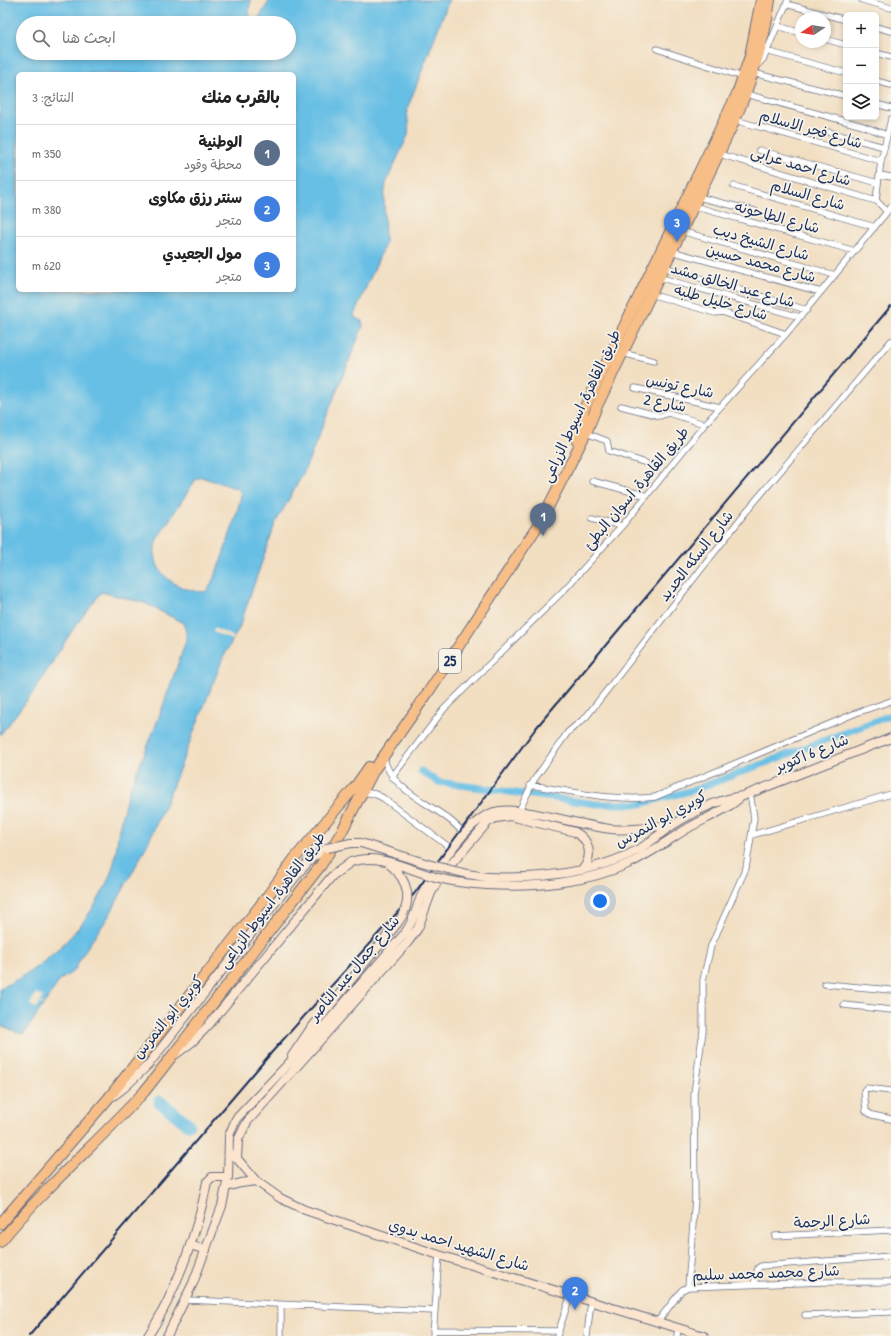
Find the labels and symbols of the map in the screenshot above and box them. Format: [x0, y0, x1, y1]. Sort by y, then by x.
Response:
north arrow [795, 12, 831, 48]
street label: شارع فجر الاسلام [757, 104, 865, 154]
street label: شارع احمد عرابى [749, 140, 854, 191]
street label: شارع السلام [768, 174, 848, 216]
street label: شارع الطاحونه [732, 195, 822, 238]
pin: 3 [664, 209, 690, 242]
street label: شارع الشيخ ديب [711, 218, 812, 265]
street label: شارع محمد حسين [704, 238, 818, 287]
street label: شارع عبد الخالق مشد [669, 257, 798, 312]
street label: شارع خليل طلبه [672, 278, 770, 325]
street label: طريق القاهرة, اسيوط الزراعى [536, 326, 625, 486]
street label: شارع تونس [644, 368, 716, 403]
street label: شارع 2 [642, 388, 688, 417]
street label: طريق القاهرة, اسوان البطئ [578, 422, 693, 554]
pin: 1 [530, 503, 556, 536]
street label: شارع السكه الحديد [653, 506, 738, 606]
road number: 25 [439, 649, 461, 673]
street label: شارع 6 اكتوبر [770, 728, 852, 777]
street label: كوبري ابو النمرس [611, 785, 711, 853]
street label: طريق القاهرة, اسيوط الزراعى [213, 827, 330, 973]
your location [590, 891, 610, 911]
street label: شارع جمال عبد الناصر [303, 910, 404, 1026]
street label: كوبري ابو النمرس [127, 970, 209, 1064]
street label: شارع الرحمة [793, 1208, 871, 1233]
street label: شارع الشهيد احمد بدوي [386, 1213, 532, 1277]
street label: شارع محمد محمد سليم [692, 1259, 840, 1288]
pin: 2 [562, 1277, 588, 1310]

